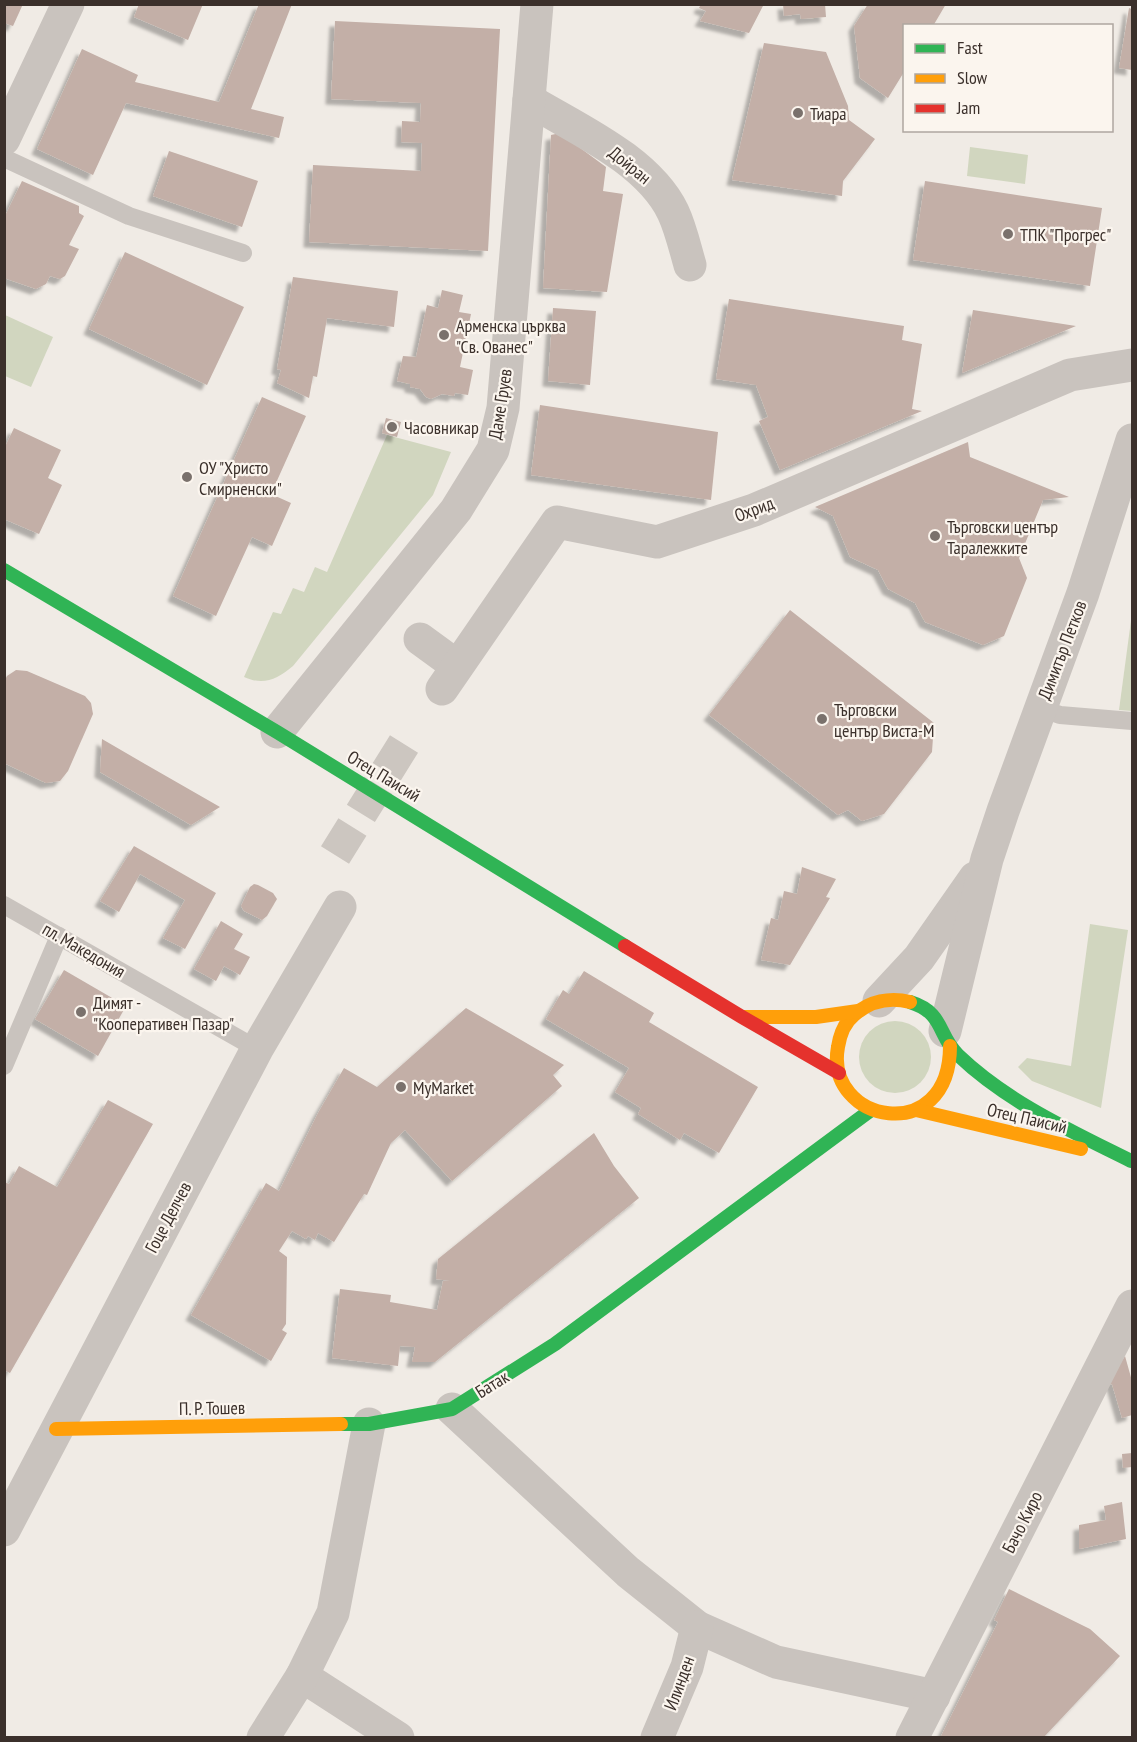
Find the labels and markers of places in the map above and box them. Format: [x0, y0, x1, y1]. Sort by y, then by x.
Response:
place label: Тиара [810, 102, 847, 125]
marker: Тиара [791, 106, 805, 120]
place label: ТПК "Прогрес" [1020, 223, 1111, 246]
marker: ТПК "Прогрес" [1001, 227, 1015, 241]
place label: Арменска църква "Св. Ованес" [456, 314, 566, 358]
marker: Арменска църква "Св. Ованес" [437, 328, 451, 342]
place label: Часовникар [404, 416, 479, 439]
marker: Часовникар [385, 420, 399, 434]
place label: ОУ "Христо Смирненски" [199, 456, 282, 500]
marker: ОУ "Христо Смирненски" [180, 470, 194, 484]
place label: Търговски център Таралежките [947, 515, 1058, 559]
marker: Търговски център Таралежките [928, 529, 942, 543]
place label: Търговски център Виста-М [834, 698, 935, 742]
marker: Търговски център Виста-М [815, 712, 829, 726]
place label: Димят - "Кооперативен Пазар" [93, 991, 234, 1035]
marker: Димят - "Кооперативен Пазар" [74, 1005, 88, 1019]
place label: MyMarket [413, 1076, 474, 1099]
marker: MyMarket [394, 1080, 408, 1094]

